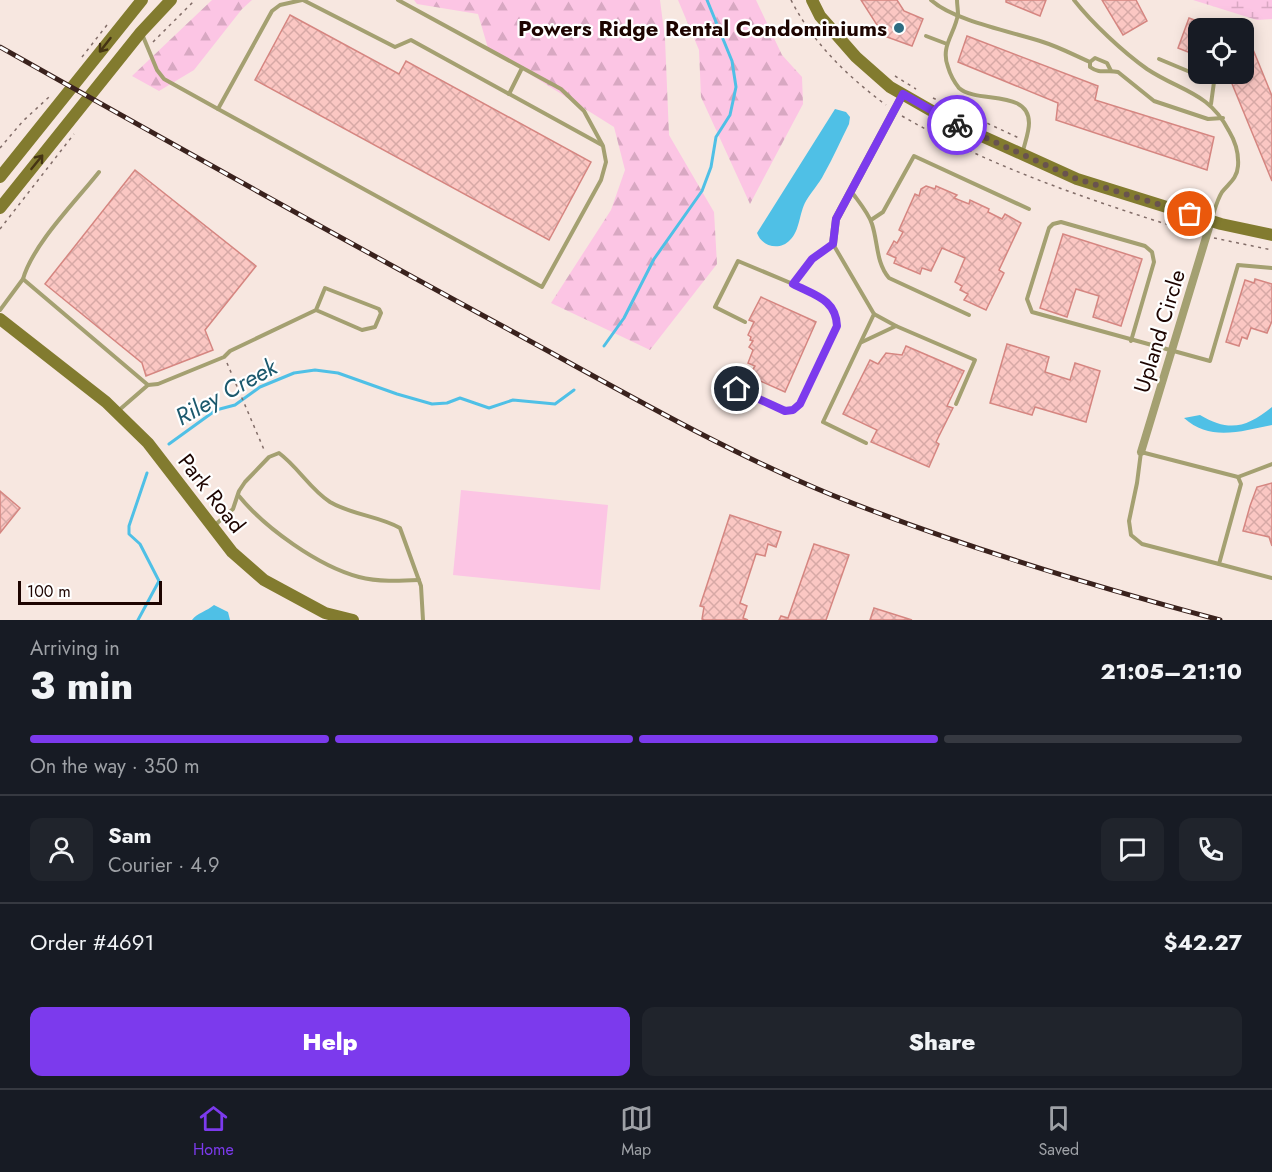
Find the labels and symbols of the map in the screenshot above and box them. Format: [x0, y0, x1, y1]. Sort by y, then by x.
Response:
place label: Powers Ridge Rental Condominiums [518, 12, 887, 44]
marker: Powers Ridge Rental Condominiums [892, 21, 906, 35]
one-way arrow [99, 37, 112, 53]
courier [927, 95, 987, 155]
one-way arrow [30, 154, 43, 170]
pin [1164, 188, 1215, 239]
street label: Upland Circle [1125, 265, 1193, 397]
water label: Riley Creek [169, 348, 284, 434]
pin [711, 363, 762, 414]
street label: Park Road [171, 446, 253, 540]
scale bar [18, 578, 162, 606]

